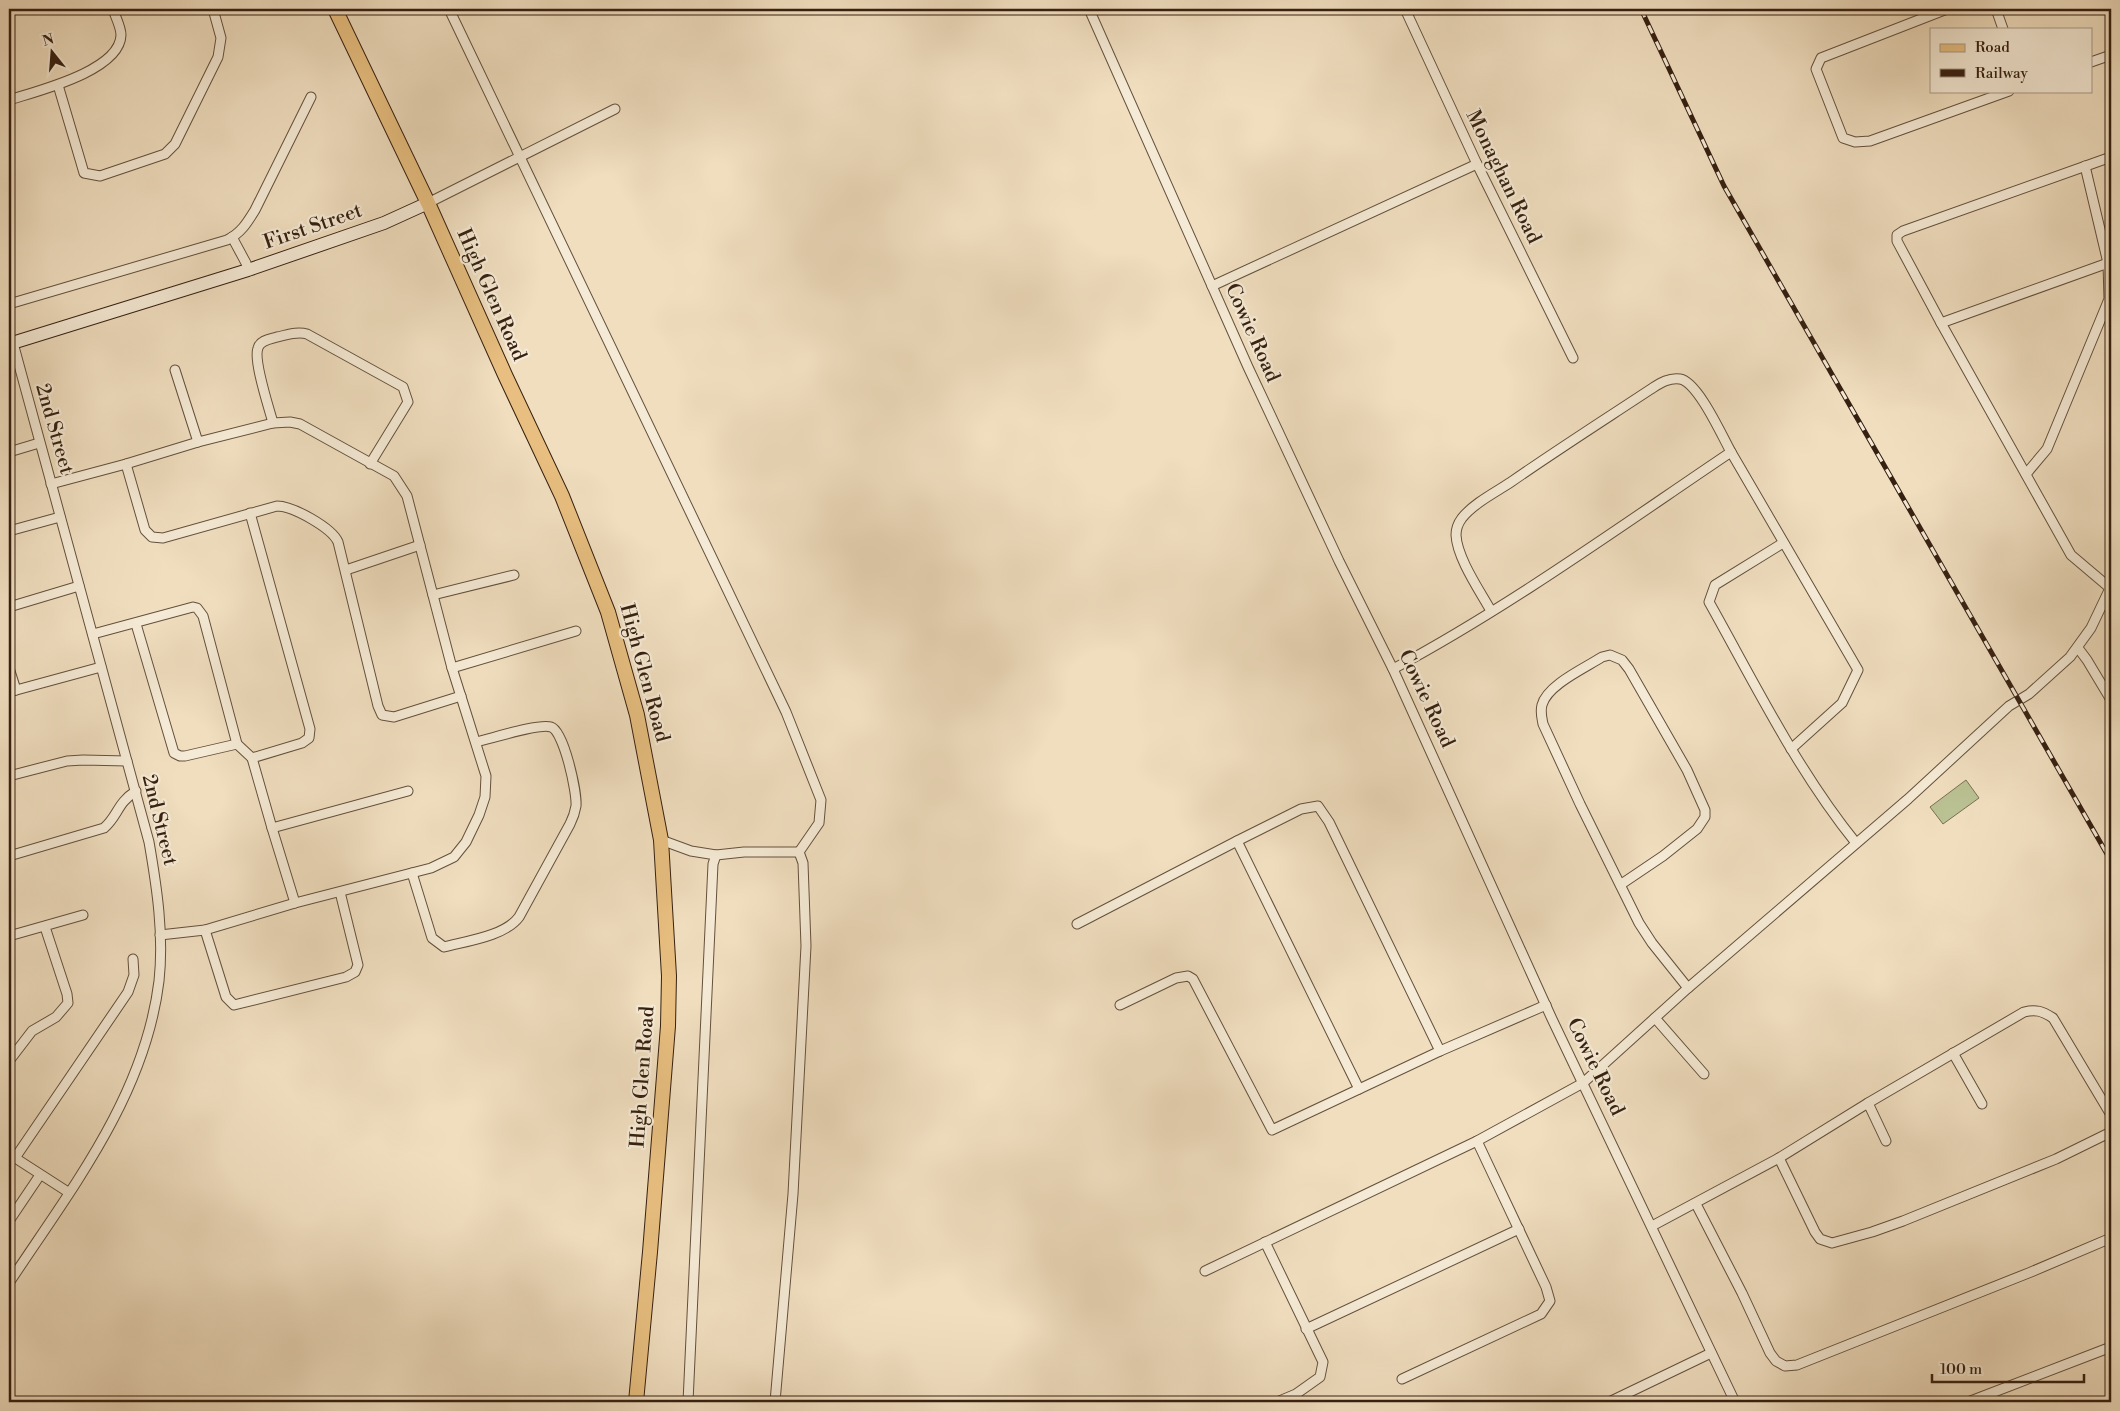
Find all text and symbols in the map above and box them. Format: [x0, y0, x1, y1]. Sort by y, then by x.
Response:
north arrow [28, 28, 78, 78]
legend [1930, 28, 2092, 92]
text: N [41, 30, 56, 51]
text: Road [1975, 38, 2010, 57]
text: Railway [1975, 64, 2029, 83]
street label: Monaghan Road [1460, 106, 1546, 249]
street label: First Street [260, 198, 366, 256]
street label: High Glen Road [451, 225, 532, 366]
street label: Cowie Road [1219, 280, 1285, 387]
street label: 2nd Street [29, 381, 79, 477]
street label: High Glen Road [614, 601, 675, 746]
street label: Cowie Road [1392, 646, 1460, 753]
street label: 2nd Street [136, 772, 182, 868]
street label: High Glen Road [626, 1005, 660, 1149]
street label: Cowie Road [1561, 1014, 1630, 1120]
scale bar [1932, 1351, 2085, 1383]
text: 100 m [1940, 1360, 1982, 1379]

